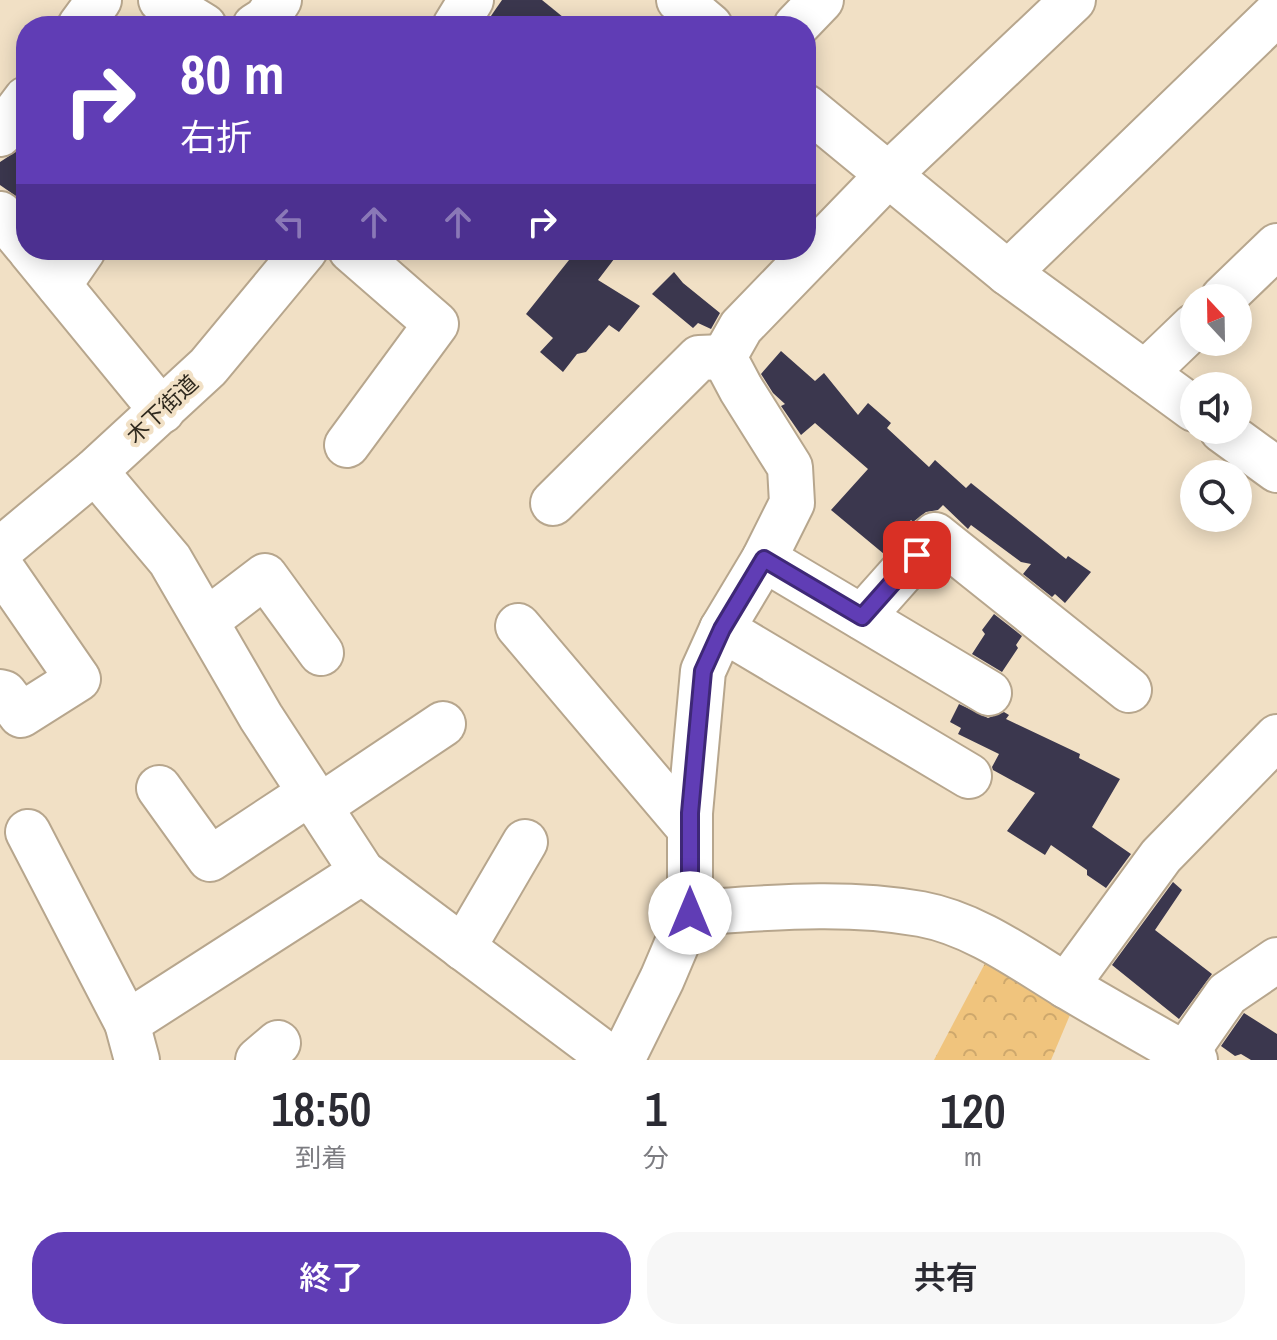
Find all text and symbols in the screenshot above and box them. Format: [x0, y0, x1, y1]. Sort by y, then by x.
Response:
text: 80 m [180, 36, 285, 111]
icon: right [48, 48, 152, 152]
text: 右折 [180, 113, 252, 161]
icon: left [268, 200, 312, 244]
icon: ahead [352, 200, 396, 244]
icon: ahead [436, 200, 480, 244]
icon: right [520, 200, 564, 244]
north arrow [1180, 284, 1252, 356]
map controls [1180, 284, 1252, 532]
street label: 木下街道 [120, 368, 204, 450]
button: sound [1180, 372, 1252, 444]
button: search [1180, 460, 1252, 532]
pin [883, 521, 951, 589]
icon: arrive [895, 533, 939, 577]
position arrow [648, 871, 732, 955]
text: 18:50 [271, 1076, 371, 1141]
text: 1 [645, 1076, 667, 1141]
text: 120 [940, 1078, 1006, 1143]
text: m [964, 1139, 982, 1174]
text: 到着 [295, 1140, 347, 1175]
text: 分 [643, 1140, 669, 1175]
button: 終了 [32, 1232, 631, 1324]
button: 共有 [647, 1232, 1245, 1324]

